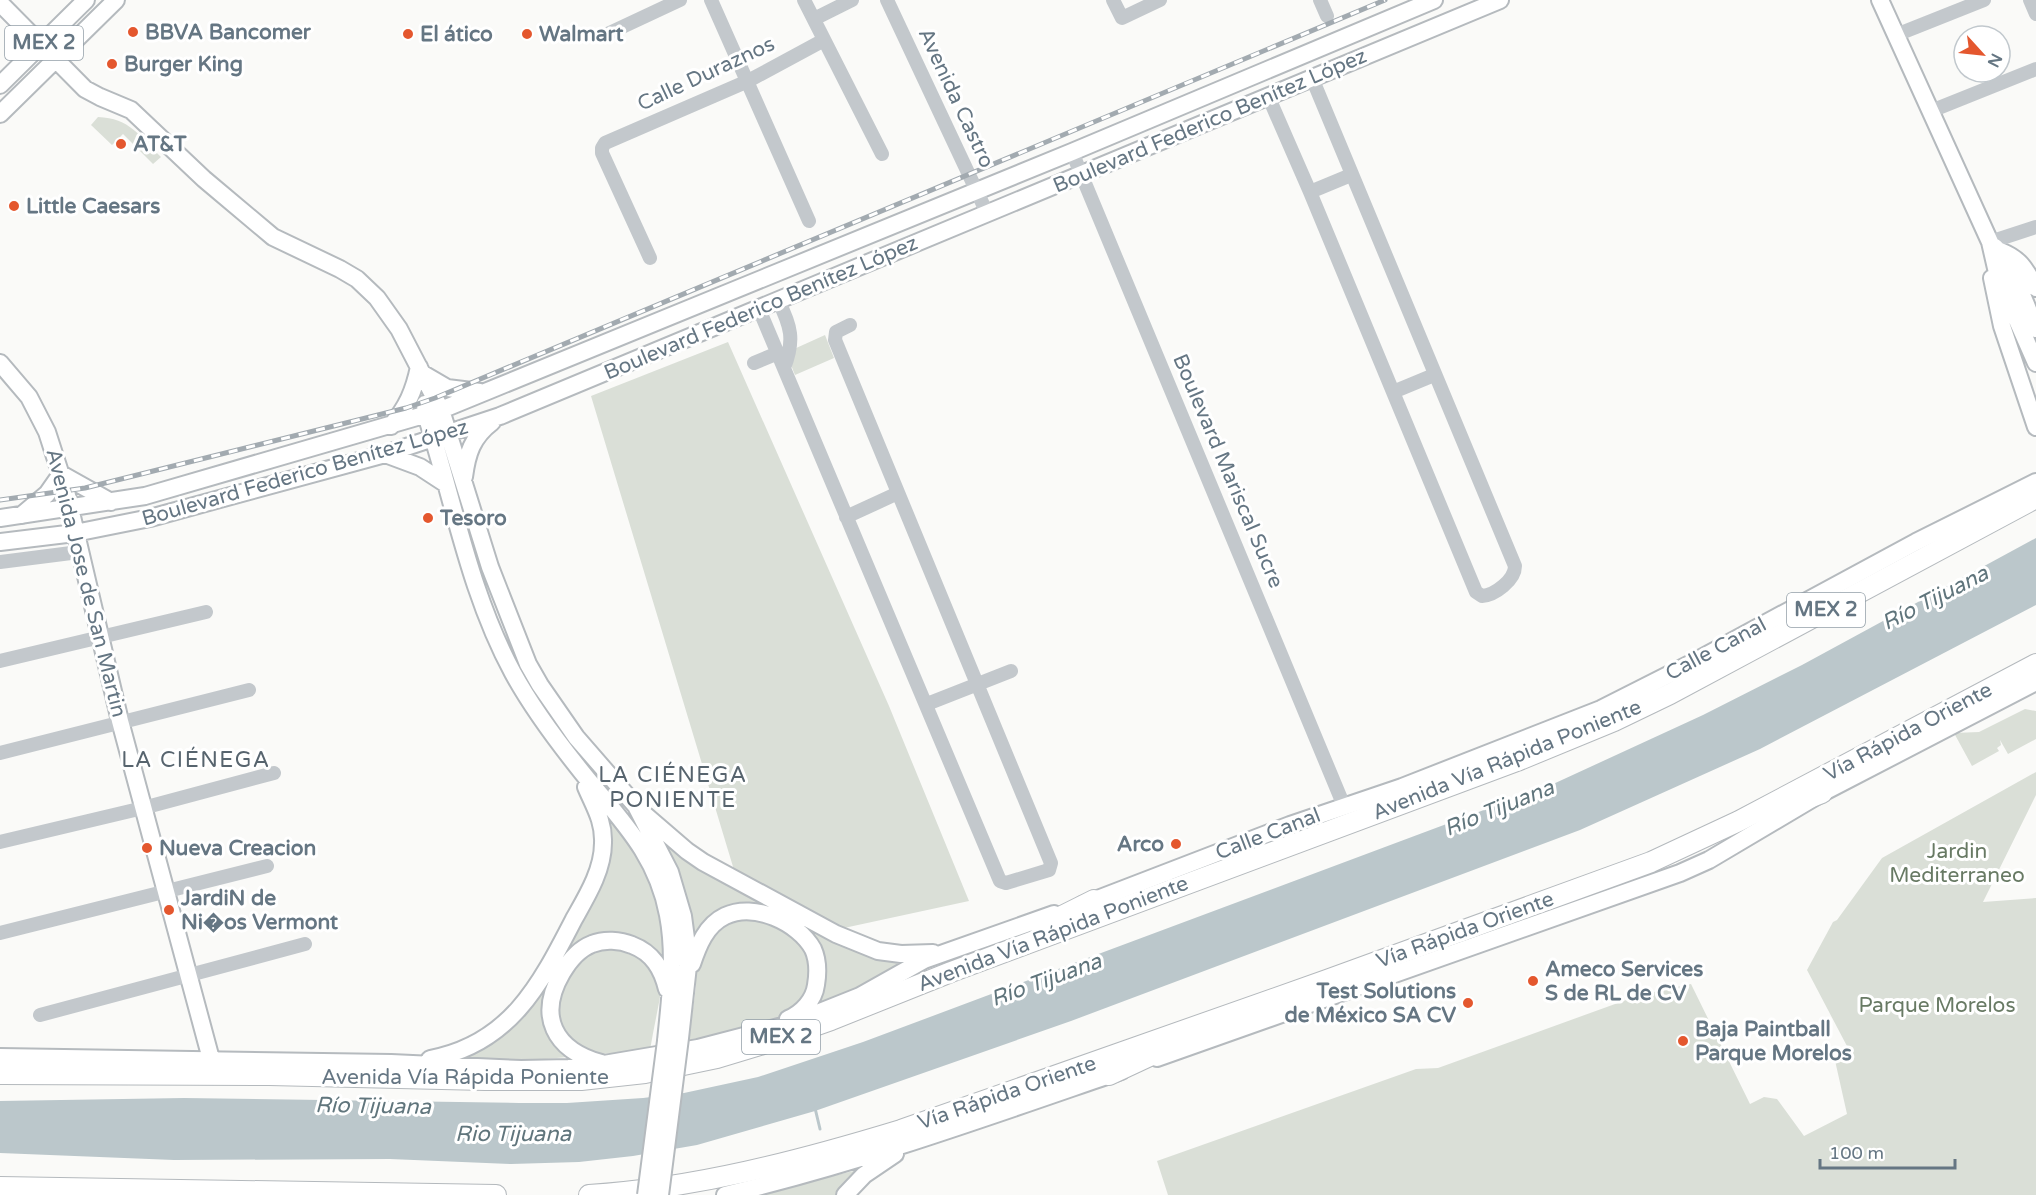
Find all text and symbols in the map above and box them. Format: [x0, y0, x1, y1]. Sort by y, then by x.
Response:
place label: BBVA Bancomer [145, 20, 312, 45]
place label: El ático [420, 22, 493, 47]
place label: Walmart [539, 22, 624, 47]
street label: Avenida Castro [913, 24, 999, 172]
north arrow [1952, 24, 2012, 84]
marker: BBVA Bancomer [126, 25, 140, 39]
road number: MEX 2 [5, 26, 83, 60]
marker: El ático [401, 27, 415, 41]
marker: Walmart [520, 27, 534, 41]
street label: Calle Duraznos [633, 31, 779, 117]
street label: Boulevard Federico Benítez López [1049, 43, 1371, 199]
text: N [1983, 50, 2006, 71]
place label: Burger King [124, 52, 243, 77]
marker: Burger King [105, 57, 119, 71]
place label: AT&T [133, 132, 187, 157]
marker: AT&T [114, 137, 128, 151]
place label: Little Caesars [26, 194, 160, 219]
marker: Little Caesars [7, 199, 21, 213]
street label: Boulevard Federico Benítez López [600, 230, 922, 386]
street label: Boulevard Mariscal Sucre [1167, 350, 1289, 592]
street label: Boulevard Federico Benítez López [139, 414, 471, 532]
street label: Avenida Jose de San Martin [40, 446, 132, 720]
place label: Tesoro [439, 506, 507, 531]
marker: Tesoro [421, 511, 435, 525]
water label: Río Tijuana [1877, 560, 1993, 636]
road number: MEX 2 [1787, 593, 1865, 627]
street label: Calle Canal [1661, 612, 1771, 686]
street label: Vía Rápida Oriente [1820, 677, 1996, 787]
street label: Avenida Vía Rápida Poniente [1369, 694, 1645, 825]
district label: LA CIÉNEGA [121, 746, 271, 773]
district label: LA CIÉNEGA PONIENTE [598, 761, 748, 813]
water label: Río Tijuana [1440, 774, 1558, 842]
street label: Calle Canal [1212, 803, 1324, 865]
place label: Arco [1117, 832, 1164, 857]
place label: Nueva Creacion [159, 836, 316, 861]
marker: Arco [1169, 837, 1183, 851]
park label: Jardin Mediterraneo [1889, 839, 2025, 888]
marker: Nueva Creacion [140, 841, 154, 855]
street label: Avenida Vía Rápida Poniente [914, 871, 1192, 997]
place label: JardiN de Ni�os Vermont [180, 886, 338, 935]
street label: Vía Rápida Oriente [1373, 886, 1557, 974]
marker: JardiN de Ni�os Vermont [162, 903, 176, 917]
water label: Río Tijuana [987, 948, 1106, 1012]
place label: Ameco Services S de RL de CV [1545, 957, 1703, 1006]
marker: Ameco Services S de RL de CV [1526, 974, 1540, 988]
place label: Test Solutions de México SA CV [1284, 979, 1456, 1028]
park label: Parque Morelos [1859, 993, 2015, 1018]
marker: Test Solutions de México SA CV [1461, 996, 1475, 1010]
place label: Baja Paintball Parque Morelos [1695, 1017, 1852, 1066]
road number: MEX 2 [742, 1020, 820, 1054]
marker: Baja Paintball Parque Morelos [1676, 1034, 1690, 1048]
street label: Vía Rápida Oriente [915, 1051, 1100, 1135]
street label: Avenida Vía Rápida Poniente [321, 1065, 609, 1090]
water label: Río Tijuana [315, 1092, 432, 1120]
water label: Rio Tijuana [455, 1121, 572, 1147]
scale bar [1820, 1132, 1955, 1170]
text: 100 m [1829, 1142, 1884, 1164]

